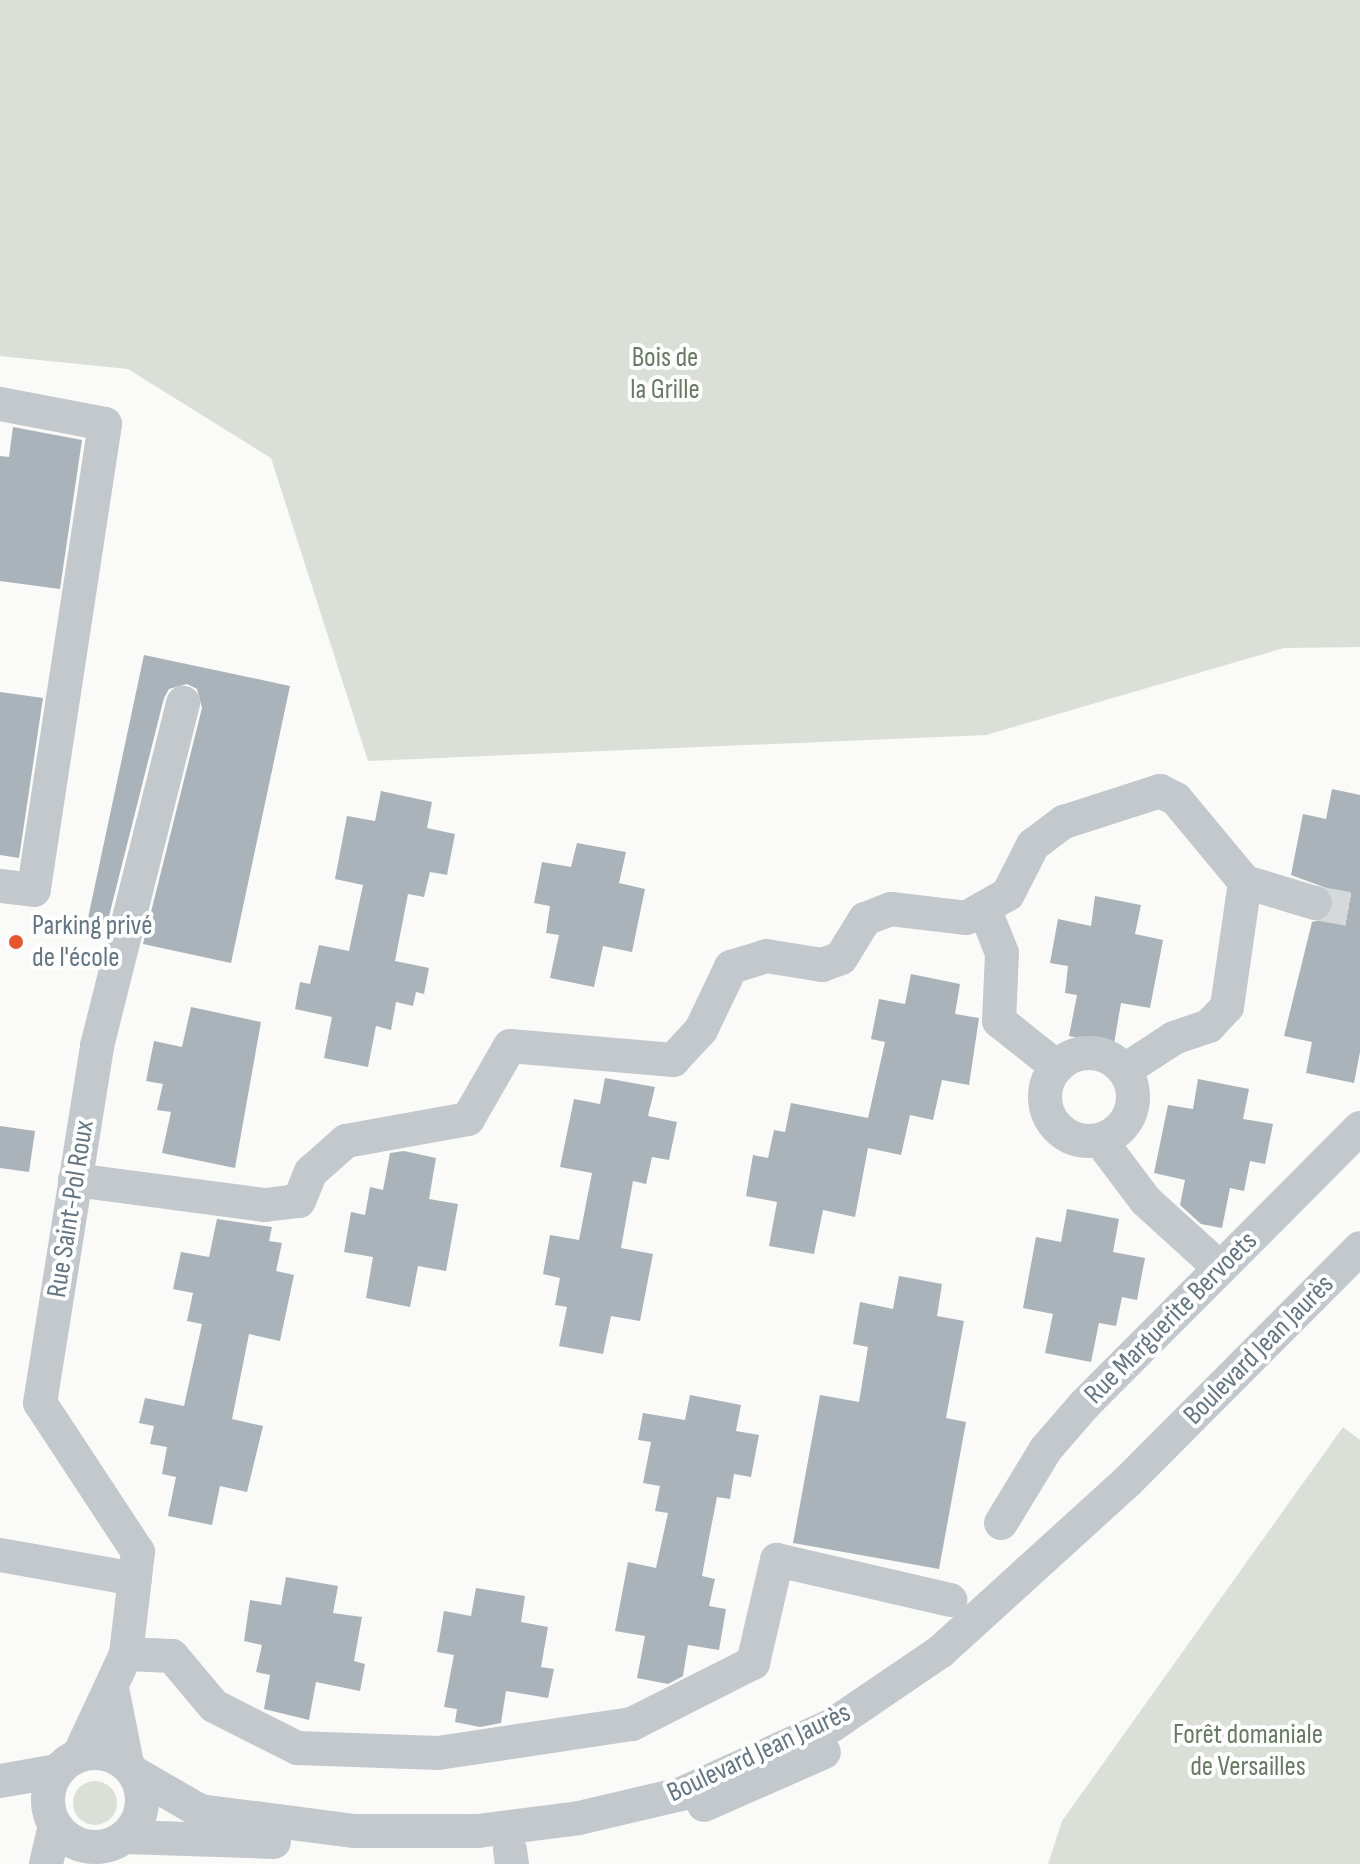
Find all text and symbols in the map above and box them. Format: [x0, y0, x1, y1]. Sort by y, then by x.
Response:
park label: Bois de la Grille [630, 341, 700, 407]
place label: Parking privé de l'école [32, 909, 152, 975]
marker: Parking privé de l'école [7, 933, 25, 951]
street label: Rue Saint-Pol Roux [40, 1118, 102, 1300]
street label: Rue Marguerite Bervoets [1078, 1225, 1264, 1411]
street label: Boulevard Jean Jaurès [1177, 1268, 1341, 1432]
street label: Boulevard Jean Jaurès [662, 1696, 856, 1810]
park label: Forêt domaniale de Versailles [1173, 1718, 1323, 1784]

